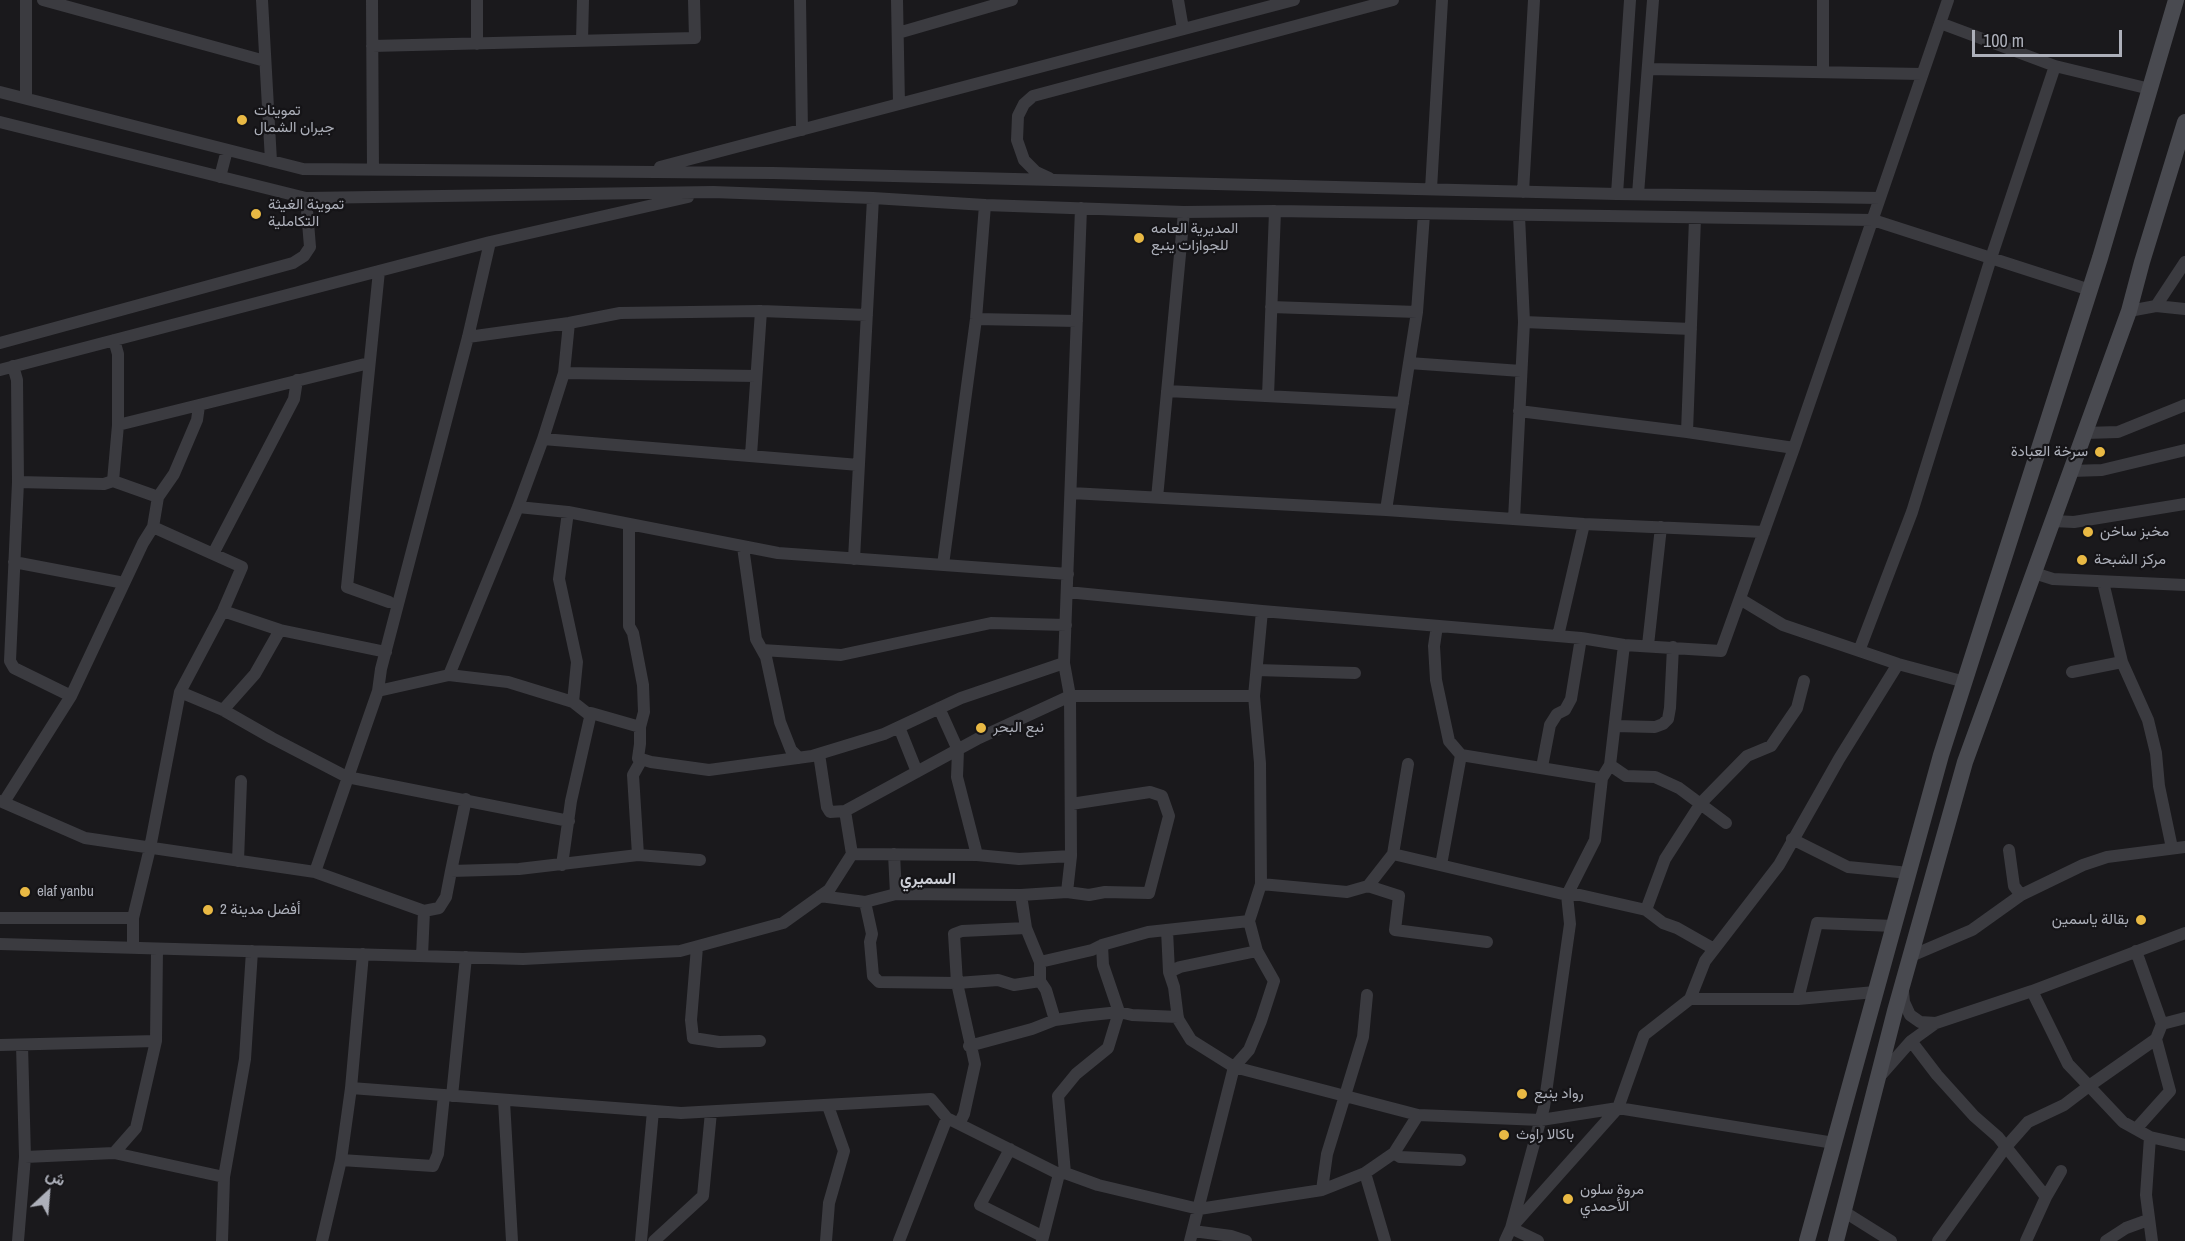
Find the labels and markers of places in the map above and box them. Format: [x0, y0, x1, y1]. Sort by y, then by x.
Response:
place label: تموينات جيران الشمال [254, 102, 334, 137]
marker: تموينات جيران الشمال [235, 113, 249, 127]
place label: تموينة الغيثة التكاملية [268, 196, 344, 231]
marker: تموينة الغيثة التكاملية [249, 207, 263, 221]
place label: المديرية العامه للجوازات ينبع [1151, 220, 1238, 255]
marker: المديرية العامه للجوازات ينبع [1132, 231, 1146, 245]
place label: سرخة العبادة [2011, 443, 2088, 461]
marker: سرخة العبادة [2093, 445, 2107, 459]
place label: مخبز ساخن [2100, 523, 2169, 541]
marker: مخبز ساخن [2081, 525, 2095, 539]
place label: مركز الشبحة [2094, 551, 2166, 569]
marker: مركز الشبحة [2075, 553, 2089, 567]
place label: نبع البحر [993, 719, 1044, 737]
marker: نبع البحر [974, 721, 988, 735]
place label: elaf yanbu [37, 883, 94, 901]
marker: elaf yanbu [18, 885, 32, 899]
place label: 2 أفضل مدينة [220, 901, 300, 919]
marker: 2 أفضل مدينة [201, 903, 215, 917]
place label: بقالة ياسمين [2052, 911, 2129, 929]
marker: بقالة ياسمين [2134, 913, 2148, 927]
place label: رواد ينبع [1534, 1085, 1584, 1103]
marker: رواد ينبع [1515, 1087, 1529, 1101]
place label: باكالا راوث [1516, 1126, 1574, 1144]
marker: باكالا راوث [1497, 1128, 1511, 1142]
place label: مروة سلون الأحمدي [1580, 1181, 1644, 1216]
marker: مروة سلون الأحمدي [1561, 1192, 1575, 1206]

